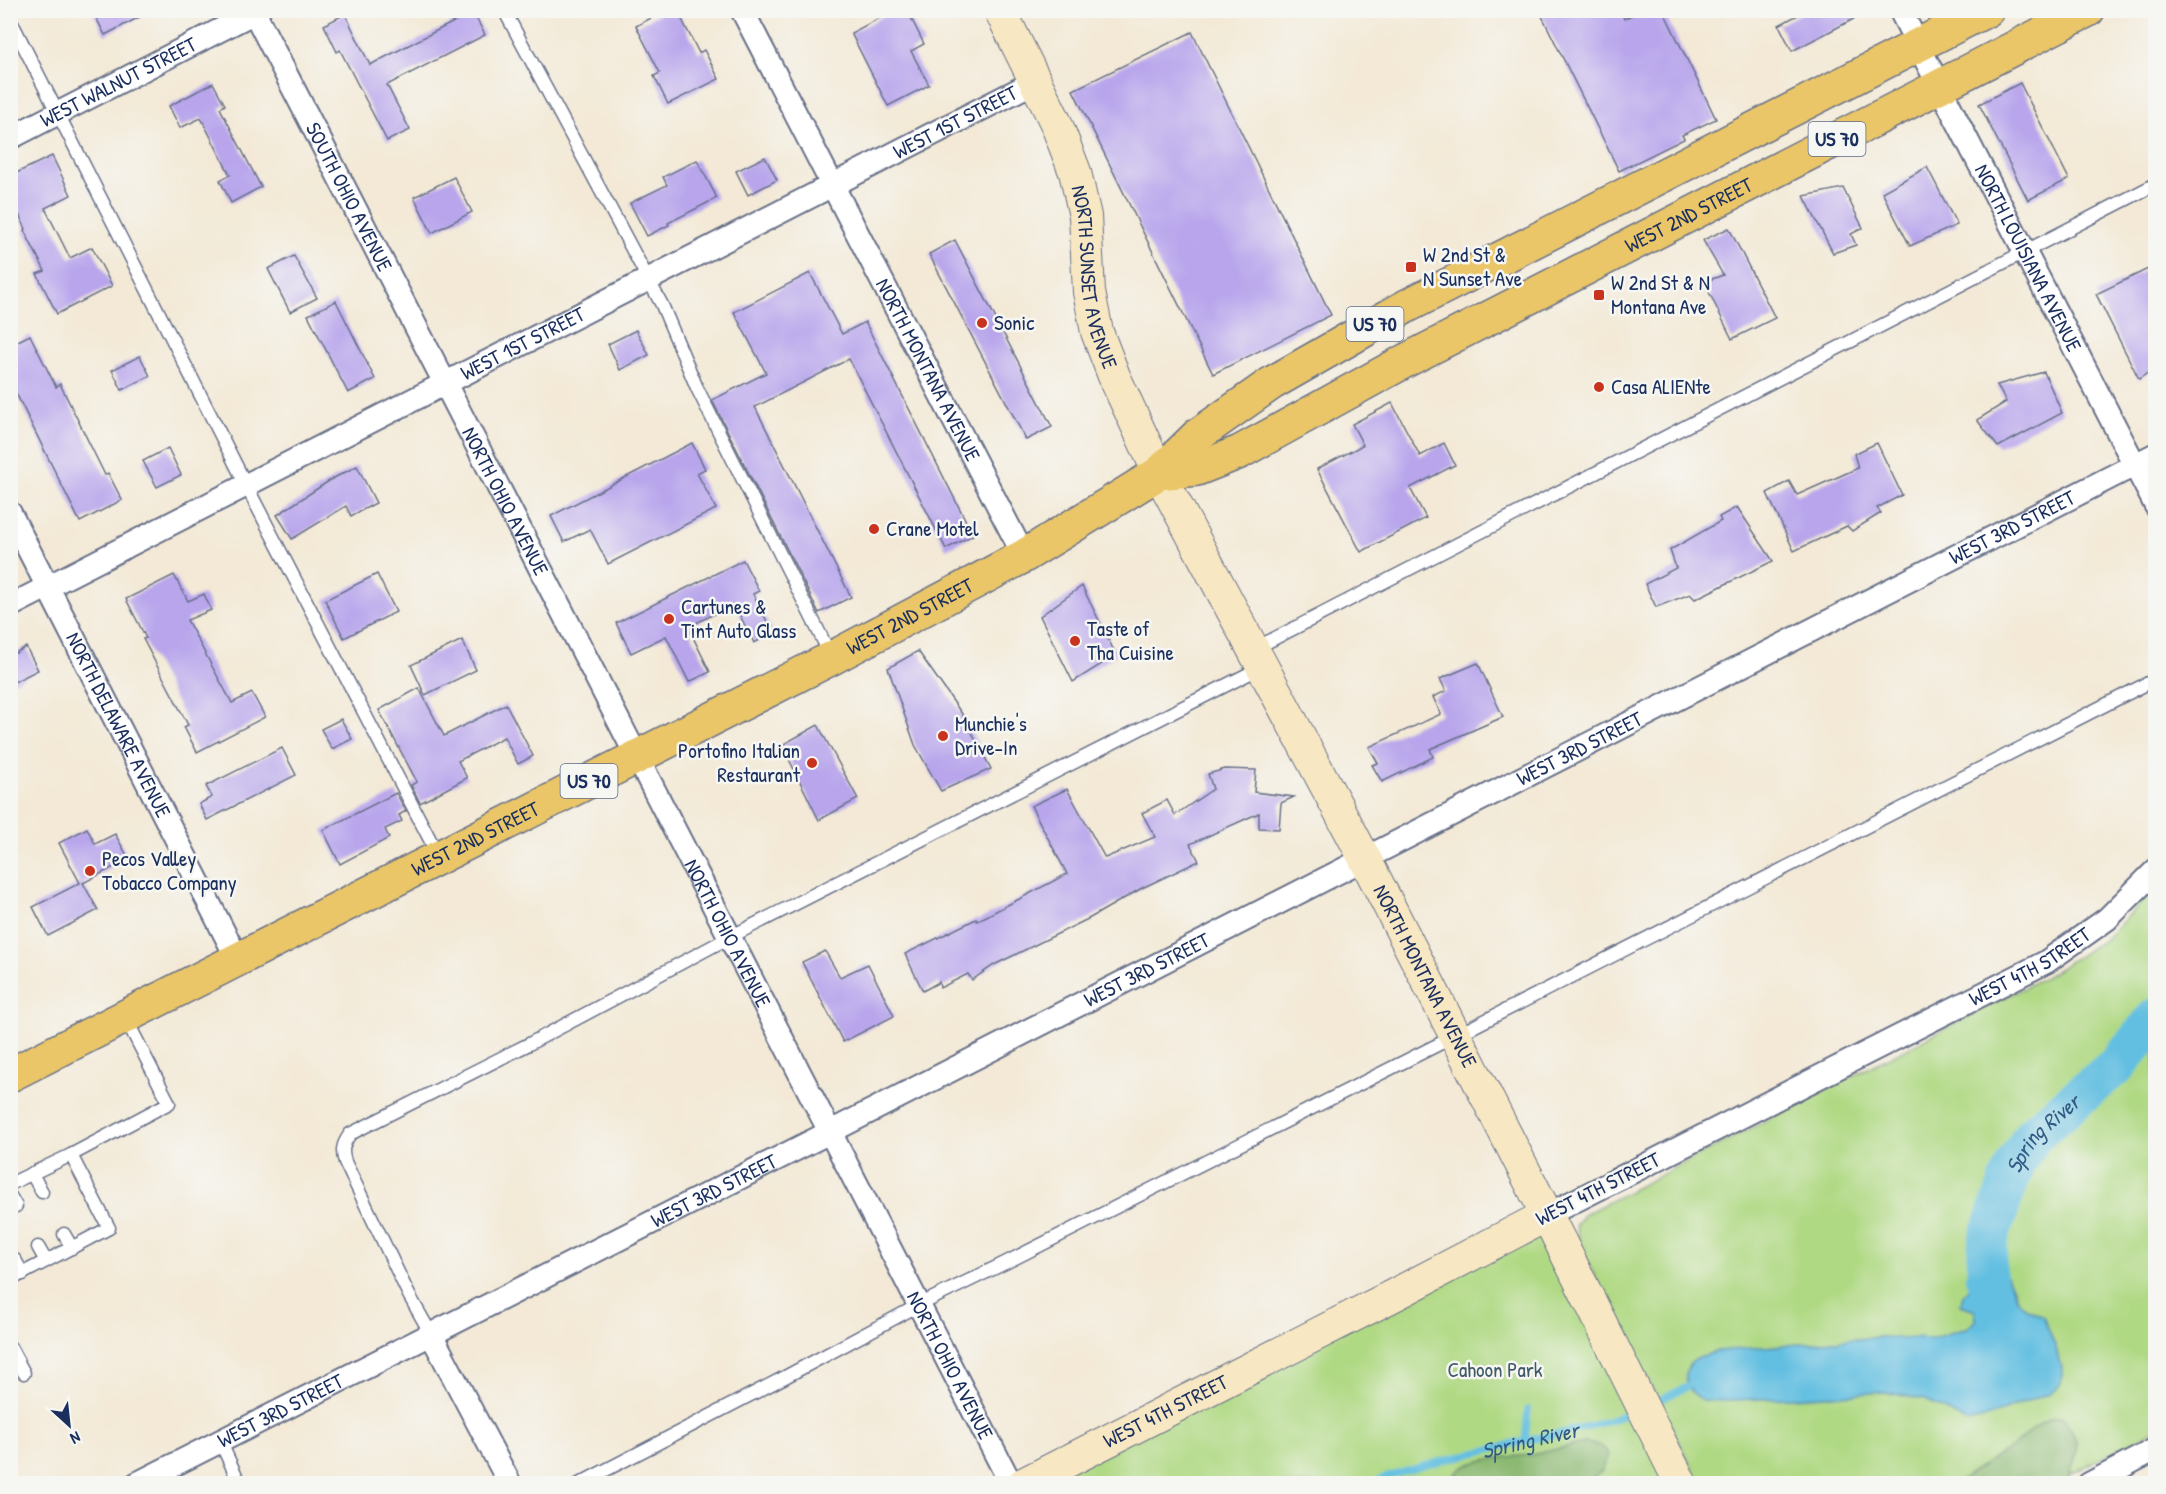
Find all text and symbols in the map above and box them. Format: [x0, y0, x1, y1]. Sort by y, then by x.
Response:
street label: WEST WALNUT STREET [35, 29, 203, 134]
street label: WEST 1ST STREET [888, 77, 1023, 166]
street label: SOUTH OHIO AVENUE [299, 117, 400, 276]
road number: US 70 [1808, 122, 1866, 156]
street label: NORTH LOUISIANA AVENUE [1968, 159, 2089, 357]
street label: WEST 2ND STREET [1620, 169, 1758, 260]
street label: NORTH SUNSET AVENUE [1064, 182, 1125, 373]
place label: W 2nd St & N Sunset Ave [1423, 240, 1522, 293]
marker: W 2nd St & N Sunset Ave [1404, 260, 1418, 274]
place label: W 2nd St & N Montana Ave [1611, 268, 1710, 321]
street label: NORTH MONTANA AVENUE [869, 273, 988, 466]
marker: W 2nd St & N Montana Ave [1592, 288, 1606, 302]
street label: WEST 1ST STREET [455, 299, 591, 387]
road number: US 70 [1346, 307, 1404, 341]
place label: Sonic [994, 308, 1035, 337]
marker: Sonic [975, 316, 989, 330]
place label: Casa ALIENte [1611, 372, 1711, 401]
marker: Casa ALIENte [1592, 380, 1606, 394]
street label: NORTH OHIO AVENUE [455, 422, 556, 580]
street label: WEST 3RD STREET [1944, 482, 2081, 571]
place label: Crane Motel [886, 514, 979, 543]
marker: Crane Motel [867, 522, 881, 536]
street label: WEST 2ND STREET [841, 570, 979, 662]
place label: Cartunes & Tint Auto Glass [681, 592, 796, 645]
marker: Cartunes & Tint Auto Glass [662, 612, 676, 626]
place label: Taste of Tha Cuisine [1087, 614, 1174, 667]
street label: NORTH DELAWARE AVENUE [59, 627, 178, 822]
marker: Taste of Tha Cuisine [1068, 634, 1082, 648]
street label: WEST 3RD STREET [1511, 704, 1648, 793]
place label: Munchie's Drive-In [955, 709, 1027, 762]
marker: Munchie's Drive-In [936, 729, 950, 743]
place label: Portofino Italian Restaurant [678, 736, 801, 789]
marker: Portofino Italian Restaurant [805, 756, 819, 770]
road number: US 70 [560, 764, 618, 798]
street label: WEST 2ND STREET [406, 793, 545, 883]
place label: Pecos Valley Tobacco Company [102, 844, 237, 897]
street label: NORTH OHIO AVENUE [677, 854, 778, 1012]
marker: Pecos Valley Tobacco Company [83, 864, 97, 878]
street label: NORTH MONTANA AVENUE [1367, 879, 1484, 1073]
street label: WEST 4TH STREET [1964, 919, 2097, 1013]
street label: WEST 3RD STREET [1079, 925, 1216, 1014]
water label: Spring River [1998, 1086, 2088, 1177]
street label: WEST 4TH STREET [1530, 1144, 1666, 1232]
street label: WEST 3RD STREET [646, 1146, 783, 1235]
street label: NORTH OHIO AVENUE [900, 1286, 1001, 1444]
park label: Cahoon Park [1448, 1355, 1543, 1384]
street label: WEST 3RD STREET [212, 1366, 349, 1454]
street label: WEST 4TH STREET [1098, 1367, 1234, 1455]
north arrow [39, 1395, 99, 1455]
water label: Spring River [1478, 1414, 1584, 1466]
text: N [67, 1427, 85, 1450]

